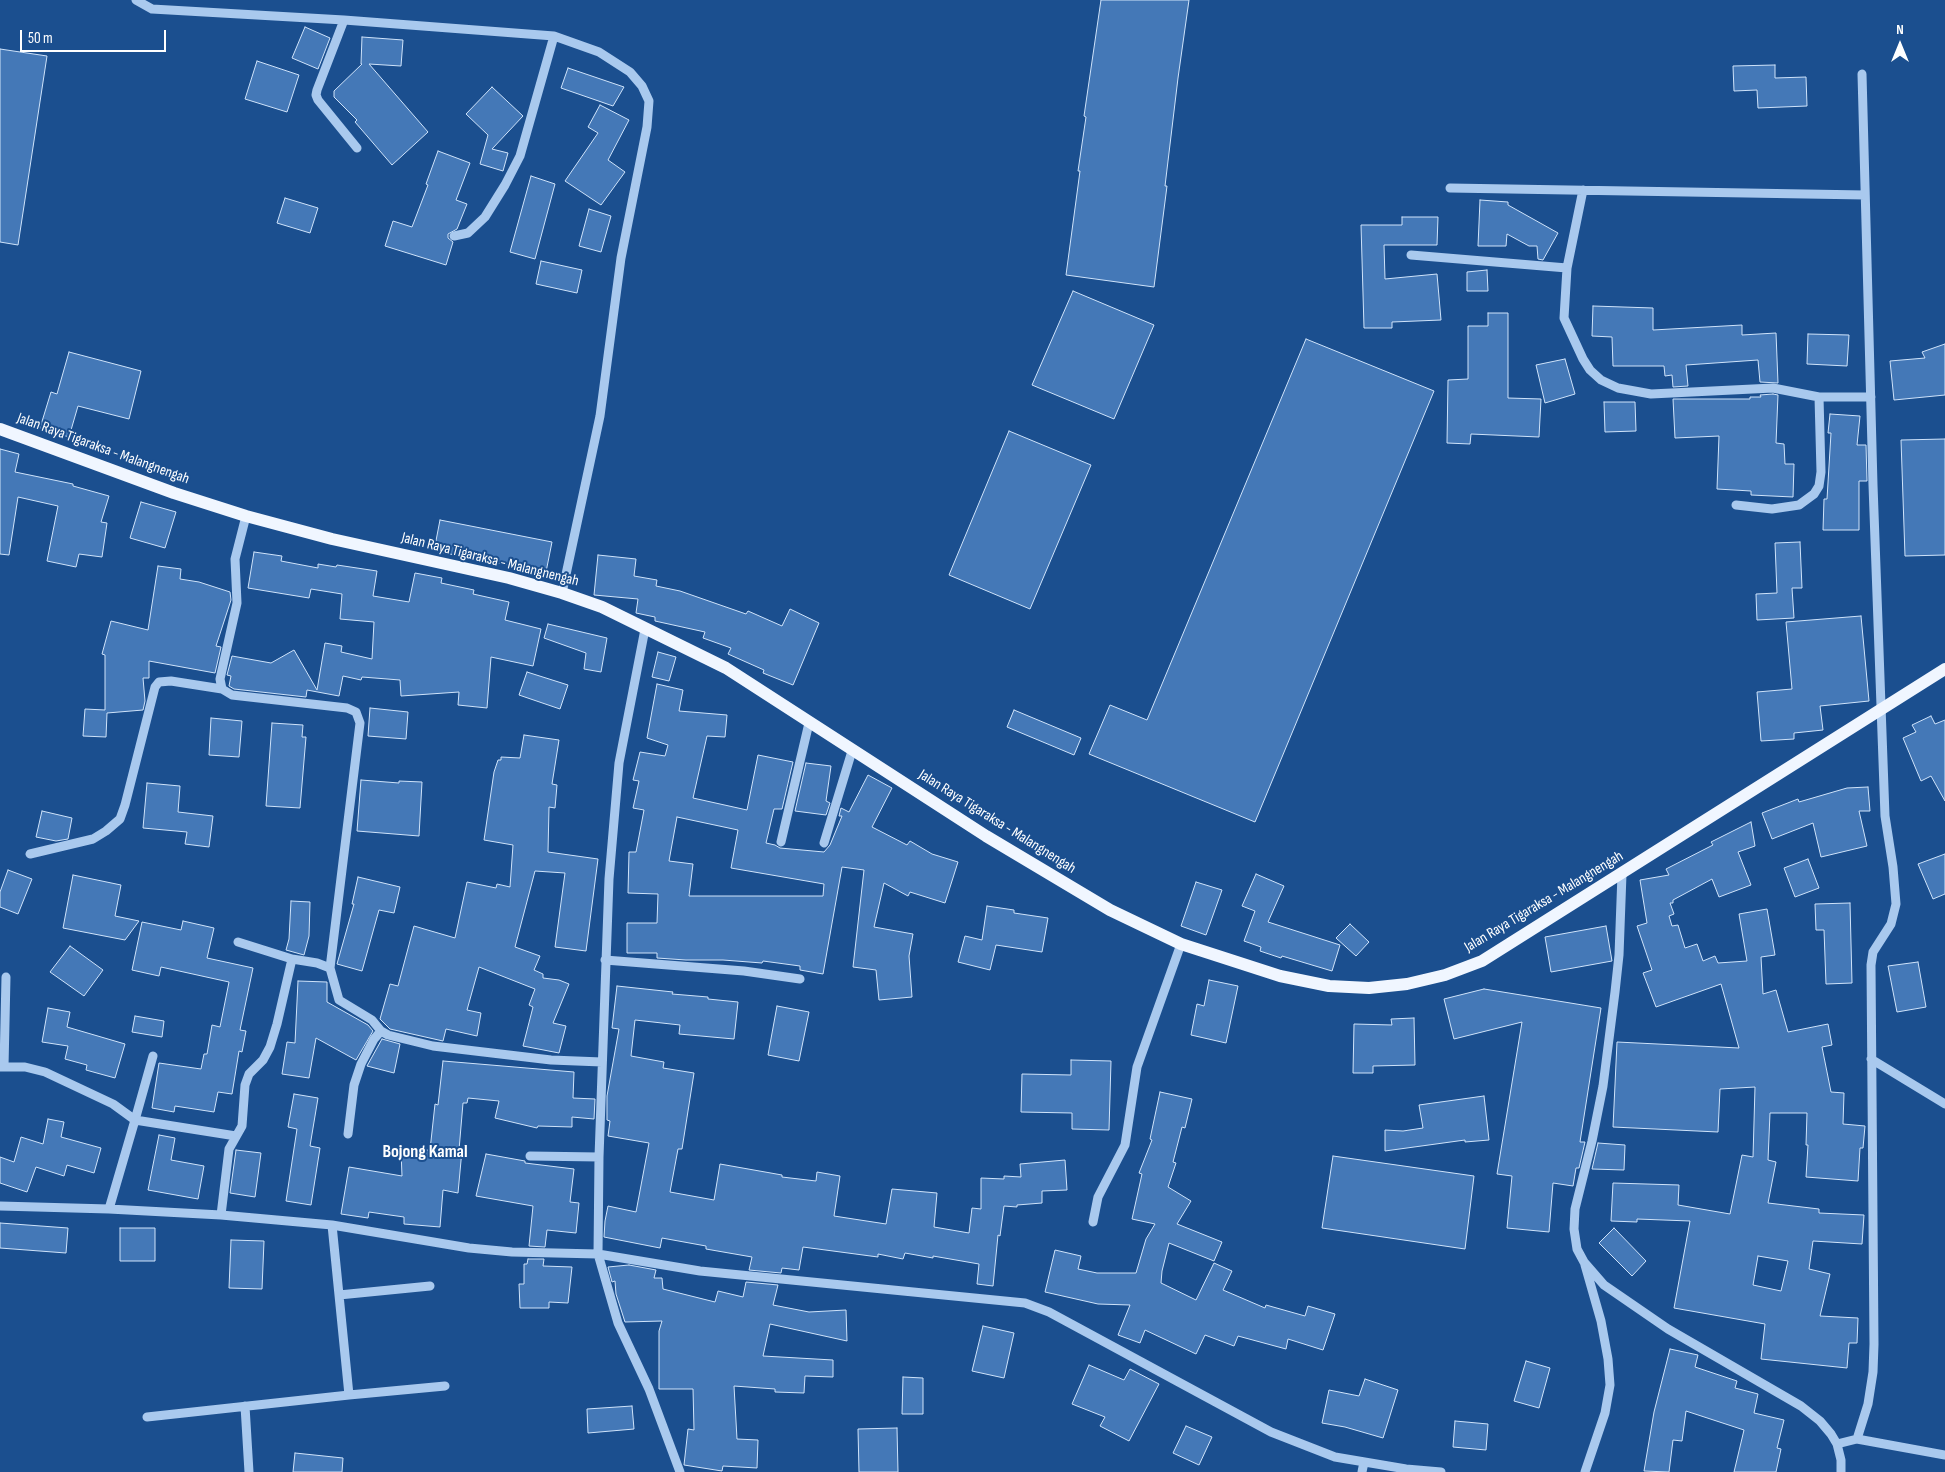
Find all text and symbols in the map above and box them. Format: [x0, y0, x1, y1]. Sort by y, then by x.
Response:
scale bar [22, 20, 169, 52]
north arrow [1875, 20, 1925, 70]
text: N [1896, 21, 1904, 38]
text: 50 m [28, 29, 53, 48]
street label: Jalan Raya Tigaraksa - Malangnengah [14, 409, 192, 489]
street label: Jalan Raya Tigaraksa - Malangnengah [399, 529, 581, 591]
street label: Jalan Raya Tigaraksa - Malangnengah [915, 766, 1079, 878]
street label: Jalan Raya Tigaraksa - Malangnengah [1461, 847, 1627, 957]
district label: Bojong Kamal [382, 1141, 468, 1163]

